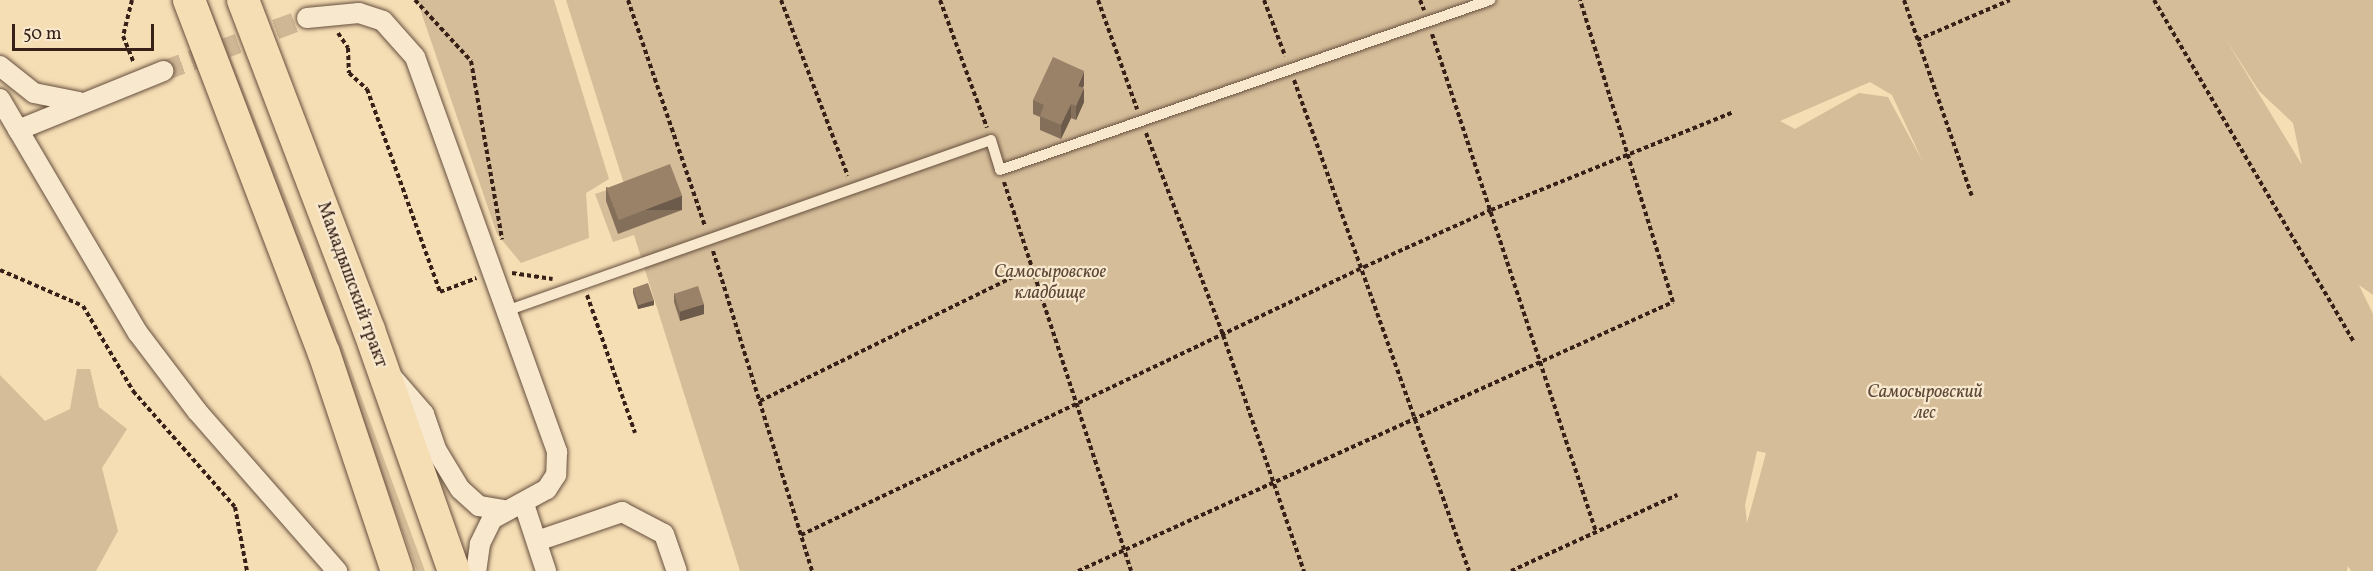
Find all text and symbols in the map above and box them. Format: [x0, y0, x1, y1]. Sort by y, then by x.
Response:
scale bar [15, 12, 158, 50]
text: 50 m [23, 22, 62, 47]
street label: Мамадышский тракт [311, 199, 391, 371]
park label: Самосыровское кладбище [994, 263, 1106, 306]
park label: Самосыровский лес [1867, 383, 1983, 426]

